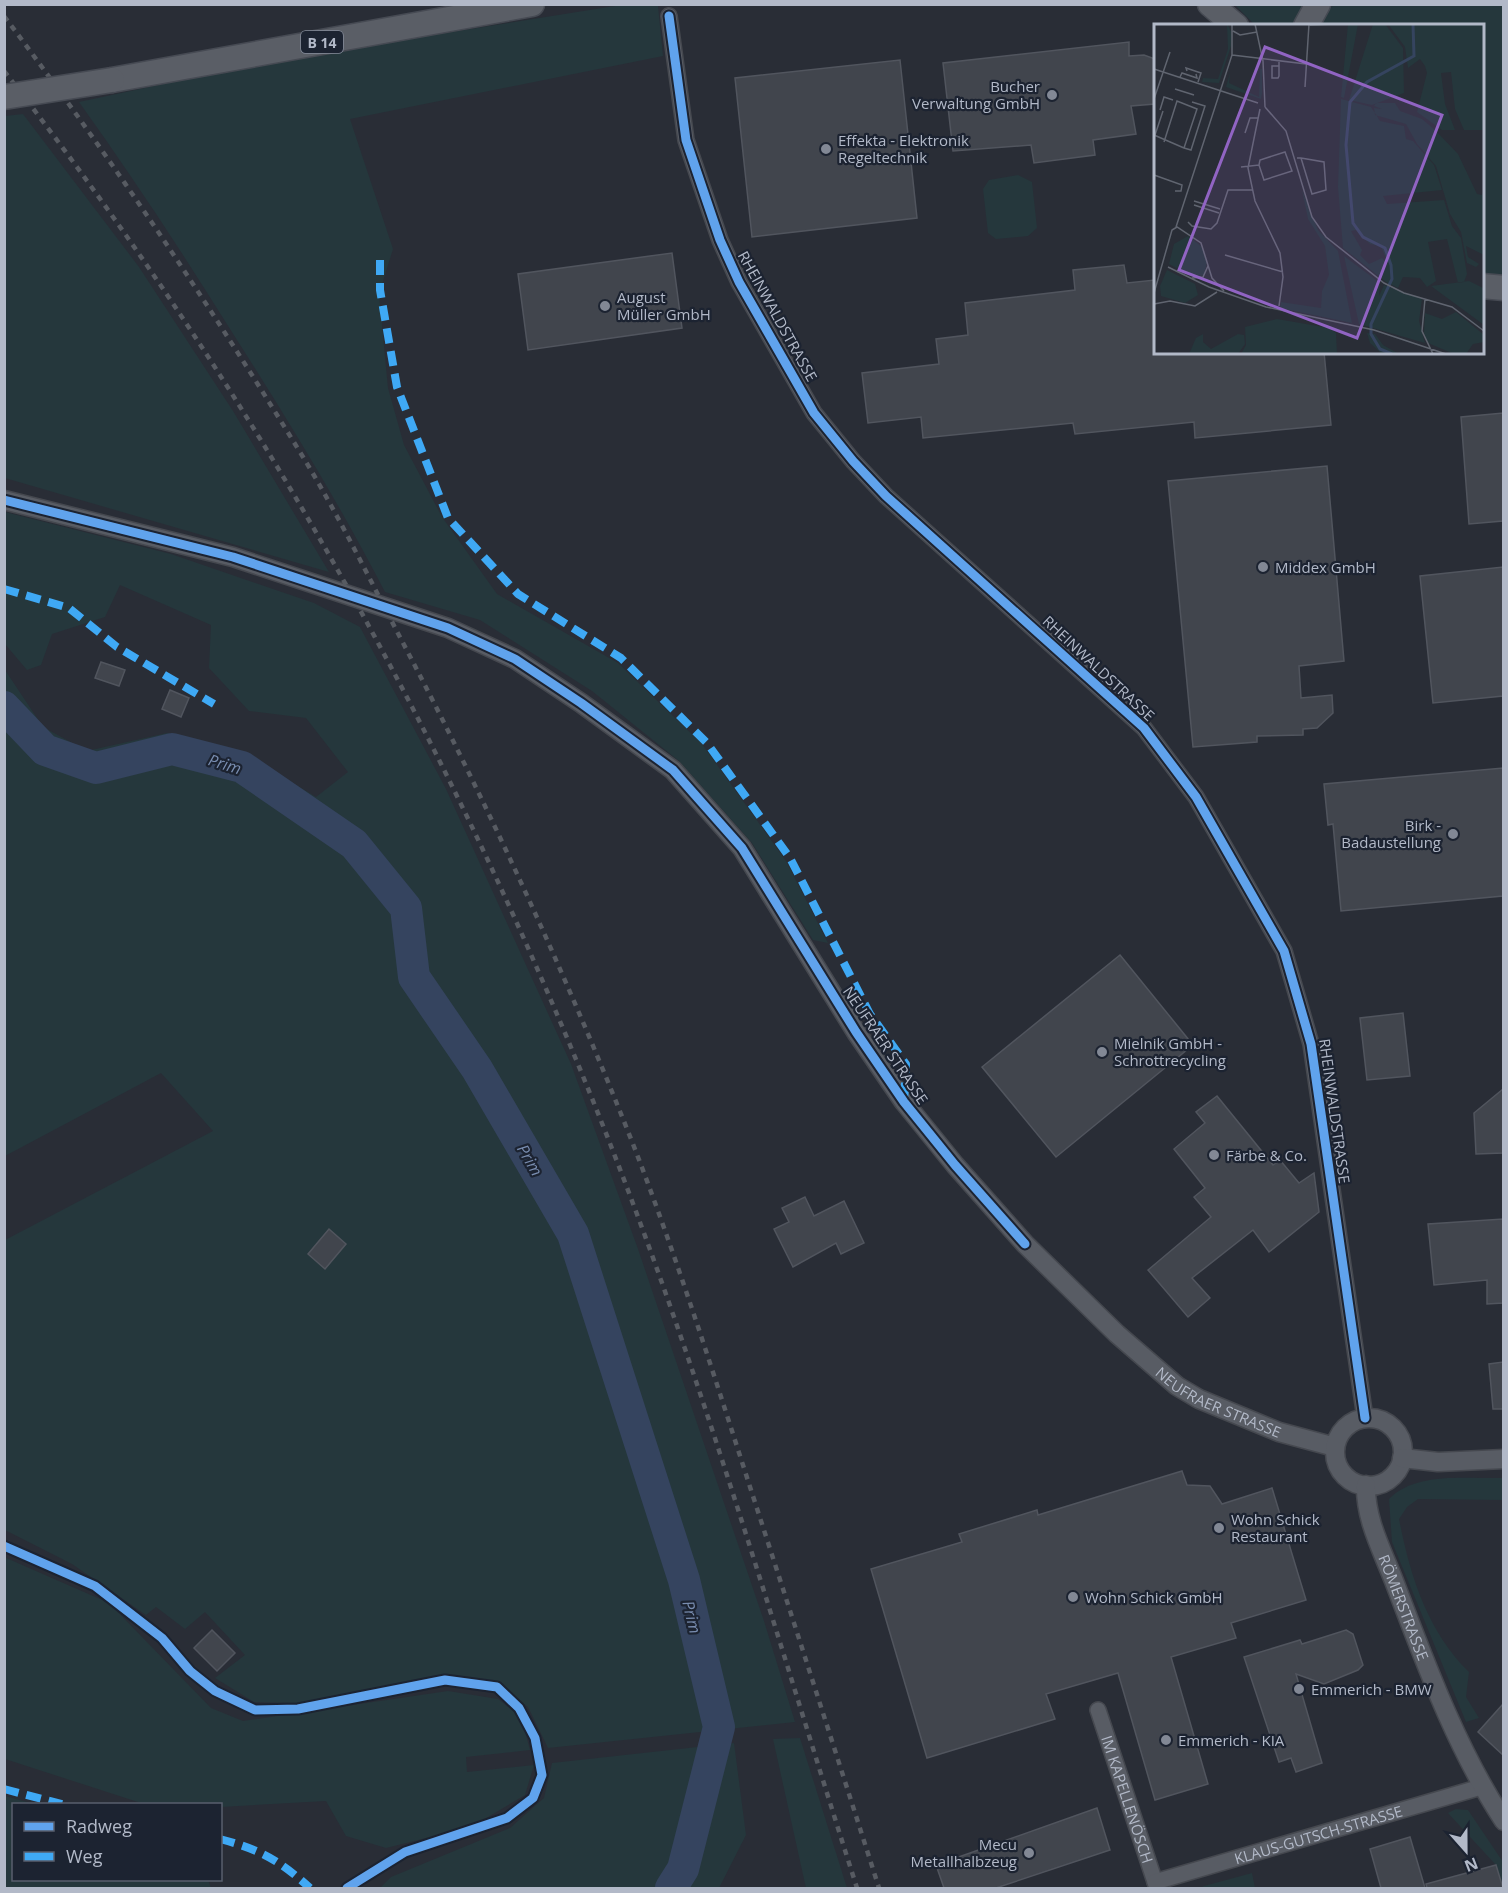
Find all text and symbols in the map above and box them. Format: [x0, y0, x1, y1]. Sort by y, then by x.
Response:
inset map [1154, 24, 1484, 354]
road number: B 14 [301, 31, 343, 53]
place label: Bucher Verwaltung GmbH [912, 76, 1040, 113]
marker: Bucher Verwaltung GmbH [1045, 88, 1059, 102]
place label: Effekta - Elektronik Regeltechnik [838, 130, 969, 167]
marker: Effekta - Elektronik Regeltechnik [819, 142, 833, 156]
street label: RHEINWALDSTRASSE [734, 247, 822, 385]
place label: August Müller GmbH [617, 287, 711, 324]
marker: August Müller GmbH [598, 299, 612, 313]
place label: Middex GmbH [1275, 557, 1376, 577]
marker: Middex GmbH [1256, 560, 1270, 574]
street label: RHEINWALDSTRASSE [1039, 611, 1159, 725]
water label: Prim [206, 749, 244, 779]
place label: Birk - Badaustellung [1341, 815, 1441, 852]
marker: Birk - Badaustellung [1446, 827, 1460, 841]
street label: NEUFRAER STRASSE [839, 982, 933, 1108]
place label: Mielnik GmbH - Schrottrecycling [1114, 1033, 1226, 1070]
street label: RHEINWALDSTRASSE [1315, 1037, 1355, 1185]
marker: Mielnik GmbH - Schrottrecycling [1095, 1045, 1109, 1059]
water label: Prim [512, 1140, 548, 1180]
place label: Färbe & Co. [1226, 1145, 1307, 1165]
marker: Färbe & Co. [1207, 1148, 1221, 1162]
street label: NEUFRAER STRASSE [1152, 1362, 1284, 1442]
place label: Wohn Schick Restaurant [1231, 1509, 1320, 1546]
marker: Wohn Schick Restaurant [1212, 1521, 1226, 1535]
street label: RÖMERSTRASSE [1374, 1551, 1434, 1663]
place label: Wohn Schick GmbH [1085, 1587, 1223, 1607]
marker: Wohn Schick GmbH [1066, 1590, 1080, 1604]
water label: Prim [677, 1598, 707, 1636]
place label: Emmerich - BMW [1311, 1679, 1432, 1699]
marker: Emmerich - BMW [1292, 1682, 1306, 1696]
place label: Emmerich - KIA [1178, 1730, 1285, 1750]
street label: IM KAPELLENÖSCH [1097, 1733, 1158, 1866]
marker: Emmerich - KIA [1159, 1733, 1173, 1747]
street label: KLAUS-GUTSCH-STRASSE [1232, 1800, 1405, 1868]
legend [12, 1803, 222, 1881]
text: Radweg [66, 1814, 132, 1838]
north arrow [1436, 1821, 1496, 1881]
place label: Mecu Metallhalbzeug [911, 1834, 1017, 1871]
text: Weg [66, 1844, 103, 1868]
marker: Mecu Metallhalbzeug [1022, 1846, 1036, 1860]
text: N [1461, 1852, 1481, 1878]

